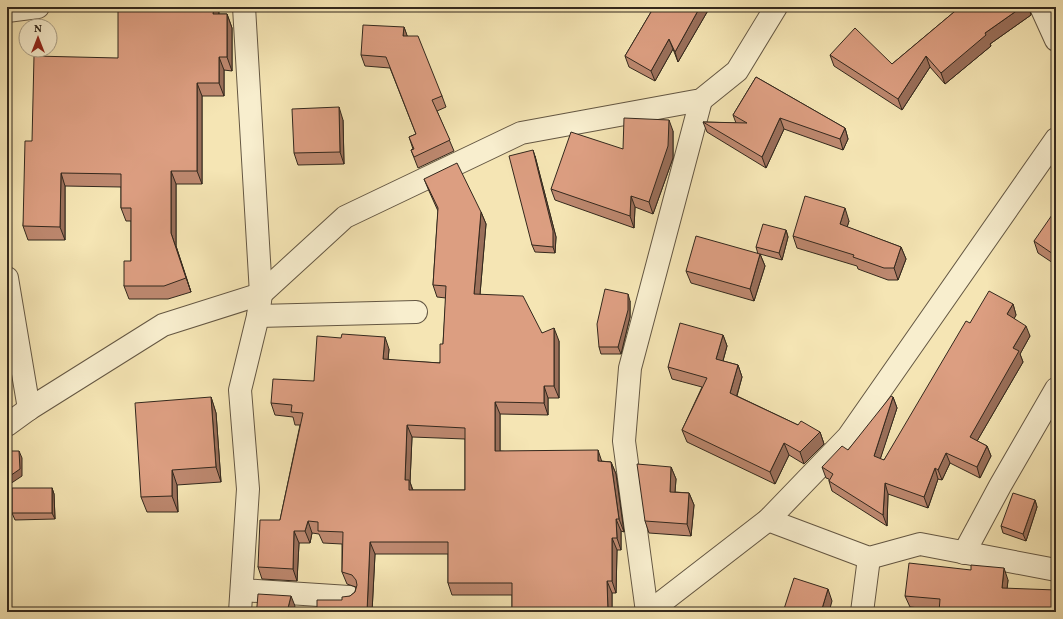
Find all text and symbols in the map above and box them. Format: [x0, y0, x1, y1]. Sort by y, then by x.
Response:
north arrow [18, 18, 58, 58]
text: N [34, 22, 42, 37]

